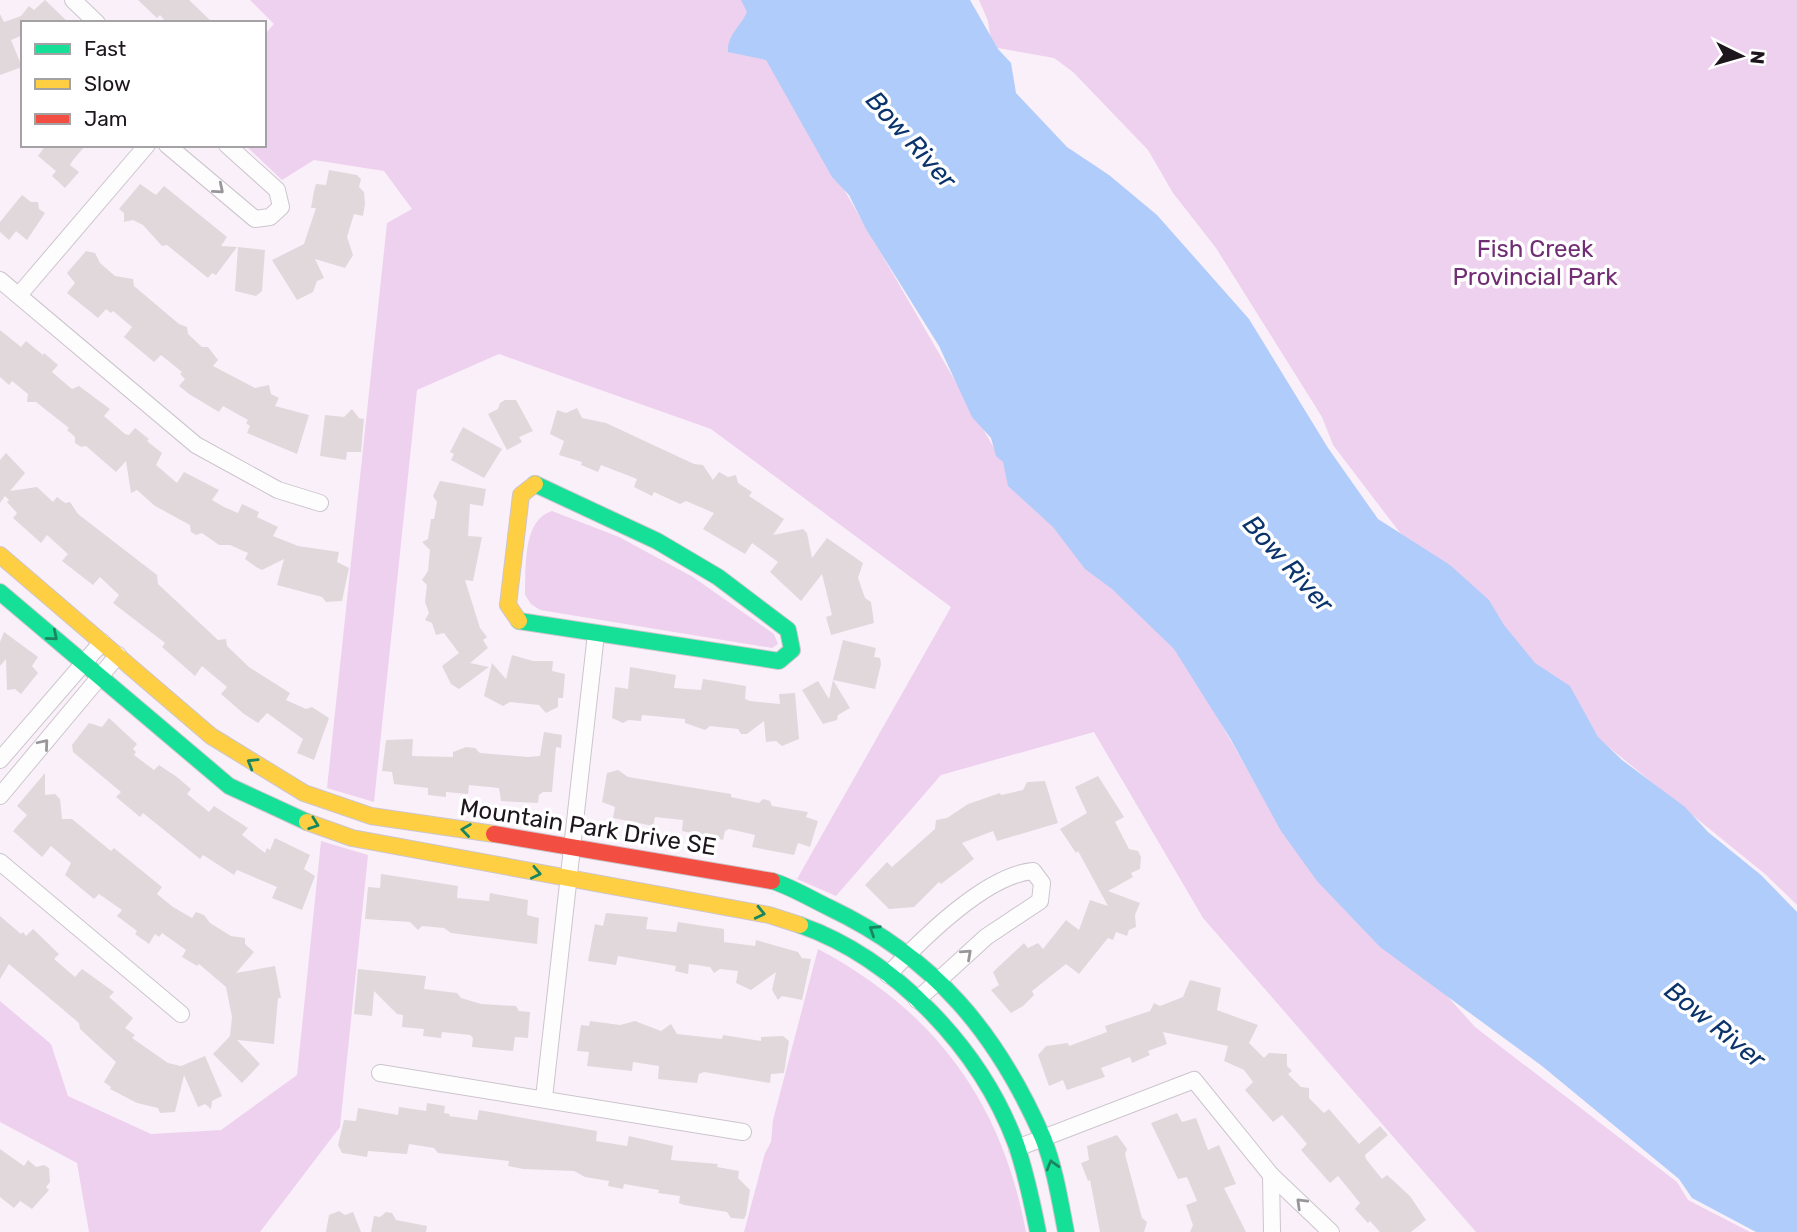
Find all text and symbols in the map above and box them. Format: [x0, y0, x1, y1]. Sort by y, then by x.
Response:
legend [21, 21, 266, 147]
north arrow [1706, 21, 1776, 91]
text: Fast [84, 36, 126, 61]
text: N [1745, 50, 1769, 65]
text: Slow [84, 71, 131, 96]
water label: Bow River [859, 85, 964, 196]
text: Jam [84, 106, 128, 131]
one-way arrow [211, 181, 224, 193]
park label: Fish Creek Provincial Park [1452, 235, 1618, 291]
water label: Bow River [1236, 509, 1341, 620]
one-way arrow [45, 627, 57, 640]
one-way arrow [35, 739, 48, 751]
one-way arrow [246, 758, 259, 771]
street label: Mountain Park Drive SE [458, 793, 718, 861]
one-way arrow [308, 816, 320, 830]
one-way arrow [461, 823, 472, 838]
one-way arrow [530, 864, 542, 879]
one-way arrow [754, 905, 766, 919]
one-way arrow [869, 926, 882, 939]
one-way arrow [959, 950, 972, 962]
water label: Bow River [1658, 975, 1772, 1076]
one-way arrow [1045, 1160, 1060, 1172]
one-way arrow [1296, 1199, 1309, 1212]

